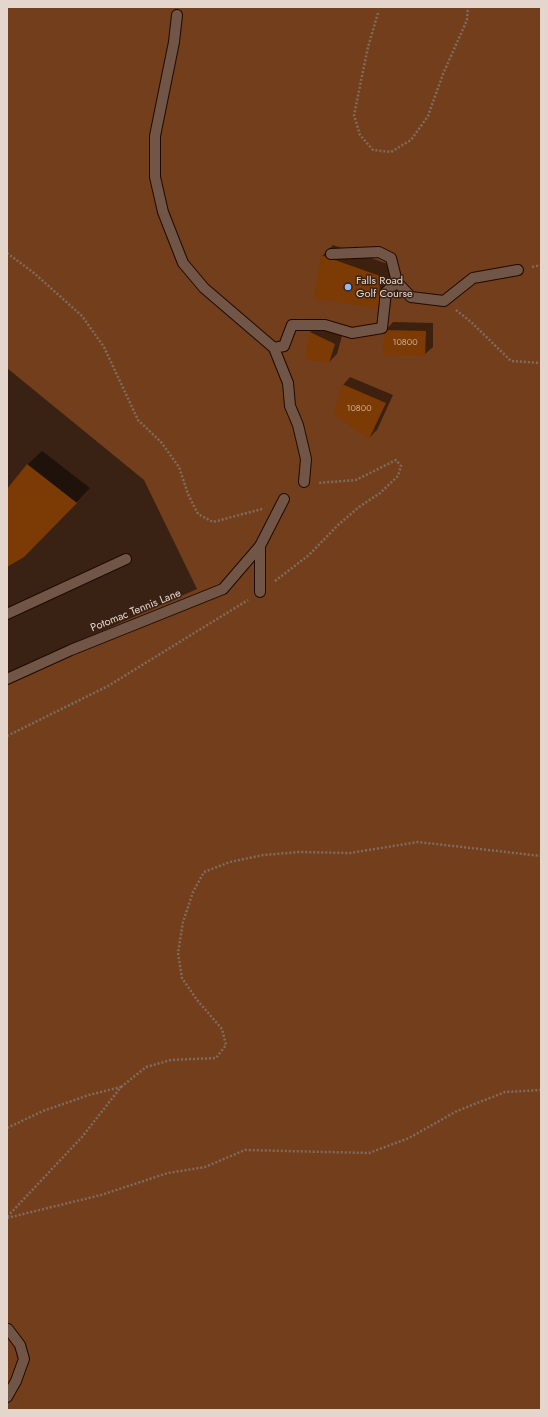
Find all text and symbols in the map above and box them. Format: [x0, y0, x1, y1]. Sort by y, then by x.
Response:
place label: Falls Road Golf Course [356, 274, 413, 300]
marker: Falls Road Golf Course [343, 282, 353, 292]
house number: 10800 [392, 338, 418, 348]
house number: 10800 [346, 404, 372, 414]
street label: Potomac Tennis Lane [89, 587, 183, 635]

